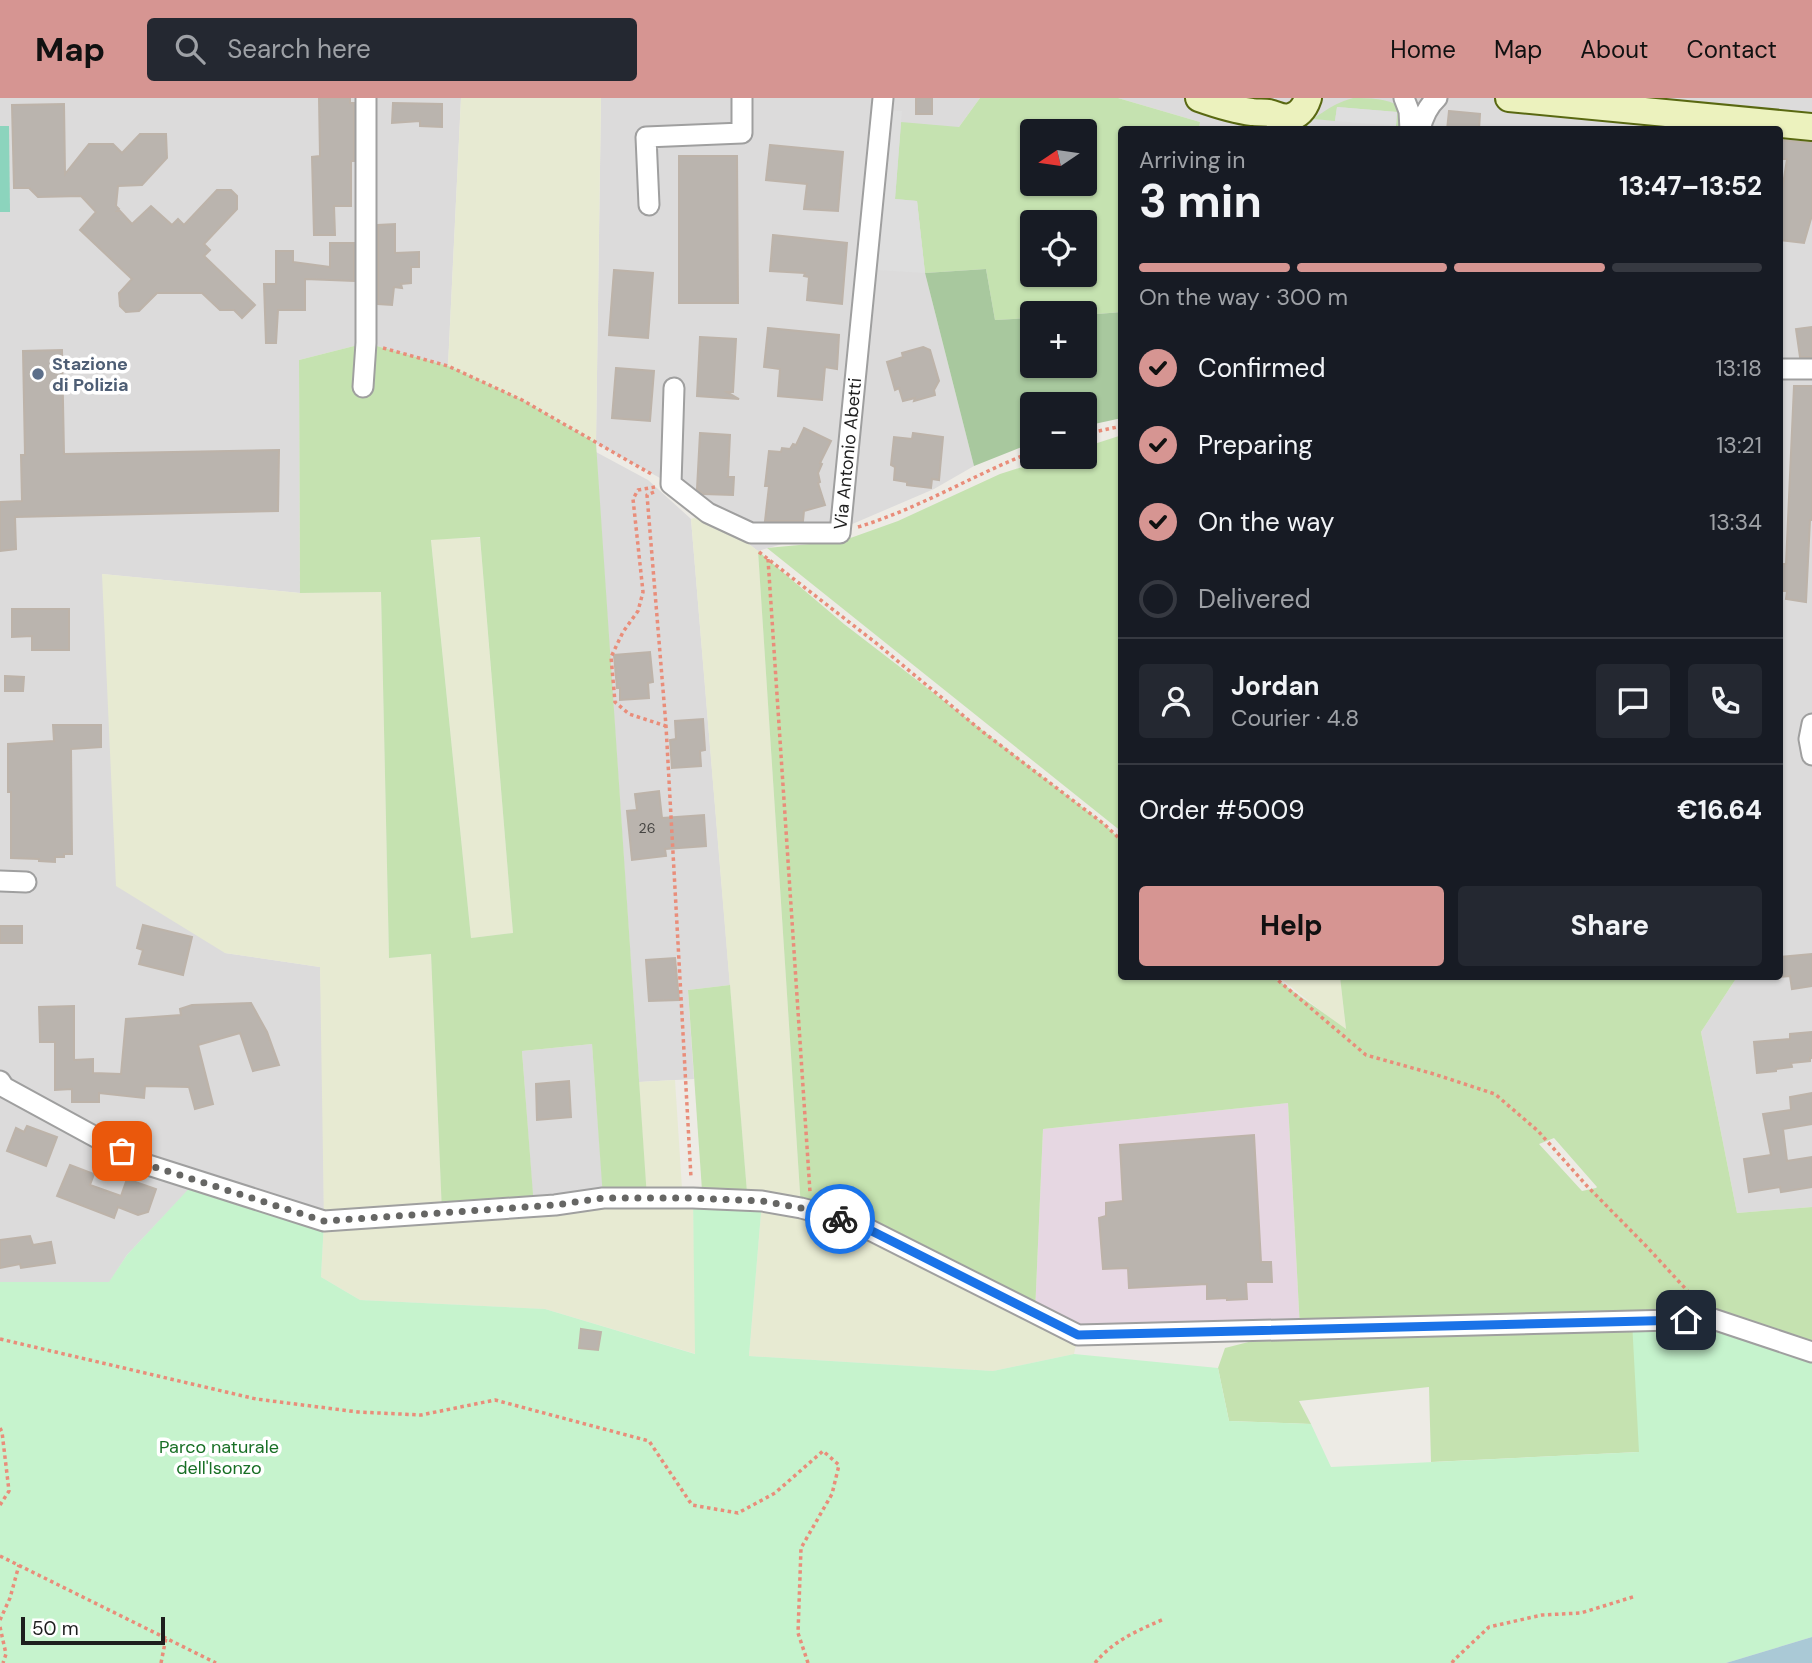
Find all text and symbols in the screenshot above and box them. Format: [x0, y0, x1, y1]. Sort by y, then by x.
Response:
search box [147, 18, 637, 81]
text: Map [35, 28, 105, 71]
icon: search [171, 30, 209, 68]
text: Search here [227, 32, 371, 66]
text: Home [1390, 34, 1456, 65]
text: Map [1494, 34, 1542, 65]
text: About [1580, 34, 1649, 65]
text: Contact [1687, 34, 1777, 65]
north arrow [1020, 119, 1097, 196]
map controls [1020, 119, 1097, 469]
text: Arriving in [1139, 145, 1245, 175]
text: 13:47–13:52 [1619, 169, 1762, 203]
text: 3 min [1139, 171, 1262, 231]
button: locate [1020, 210, 1097, 287]
text: On the way · 300 m [1139, 282, 1348, 312]
button: + [1020, 301, 1097, 378]
icon: check [1139, 349, 1177, 387]
text: Confirmed [1198, 351, 1325, 385]
place label: Stazione di Polizia [52, 352, 129, 397]
text: 13:18 [1715, 353, 1762, 383]
marker: Stazione di Polizia [30, 366, 46, 382]
street label: Via Antonio Abetti [828, 377, 867, 531]
button: − [1020, 392, 1097, 469]
icon: check [1139, 426, 1177, 464]
text: Preparing [1198, 428, 1313, 462]
text: 13:21 [1716, 430, 1762, 460]
icon: check [1139, 503, 1177, 541]
text: On the way [1198, 505, 1334, 539]
text: 13:34 [1709, 507, 1762, 537]
text: Delivered [1198, 582, 1311, 616]
button: person [1139, 664, 1213, 738]
button: chat [1596, 664, 1670, 738]
button: phone [1688, 664, 1762, 738]
text: Jordan [1231, 669, 1320, 703]
text: Courier · 4.8 [1231, 703, 1359, 733]
text: Order #5009 [1139, 793, 1305, 827]
text: €16.64 [1677, 793, 1762, 827]
house number: 26 [639, 819, 655, 837]
button: Help [1139, 886, 1444, 966]
button: Share [1458, 886, 1762, 966]
pin [92, 1121, 152, 1181]
icon: bag [103, 1132, 141, 1170]
courier [805, 1184, 875, 1254]
icon: bike [821, 1200, 859, 1238]
pin [1656, 1290, 1716, 1350]
icon: home [1667, 1301, 1705, 1339]
park label: Parco naturale dell'Isonzo [159, 1435, 279, 1480]
scale bar [21, 1614, 164, 1646]
text: 50 m [32, 1616, 79, 1641]

